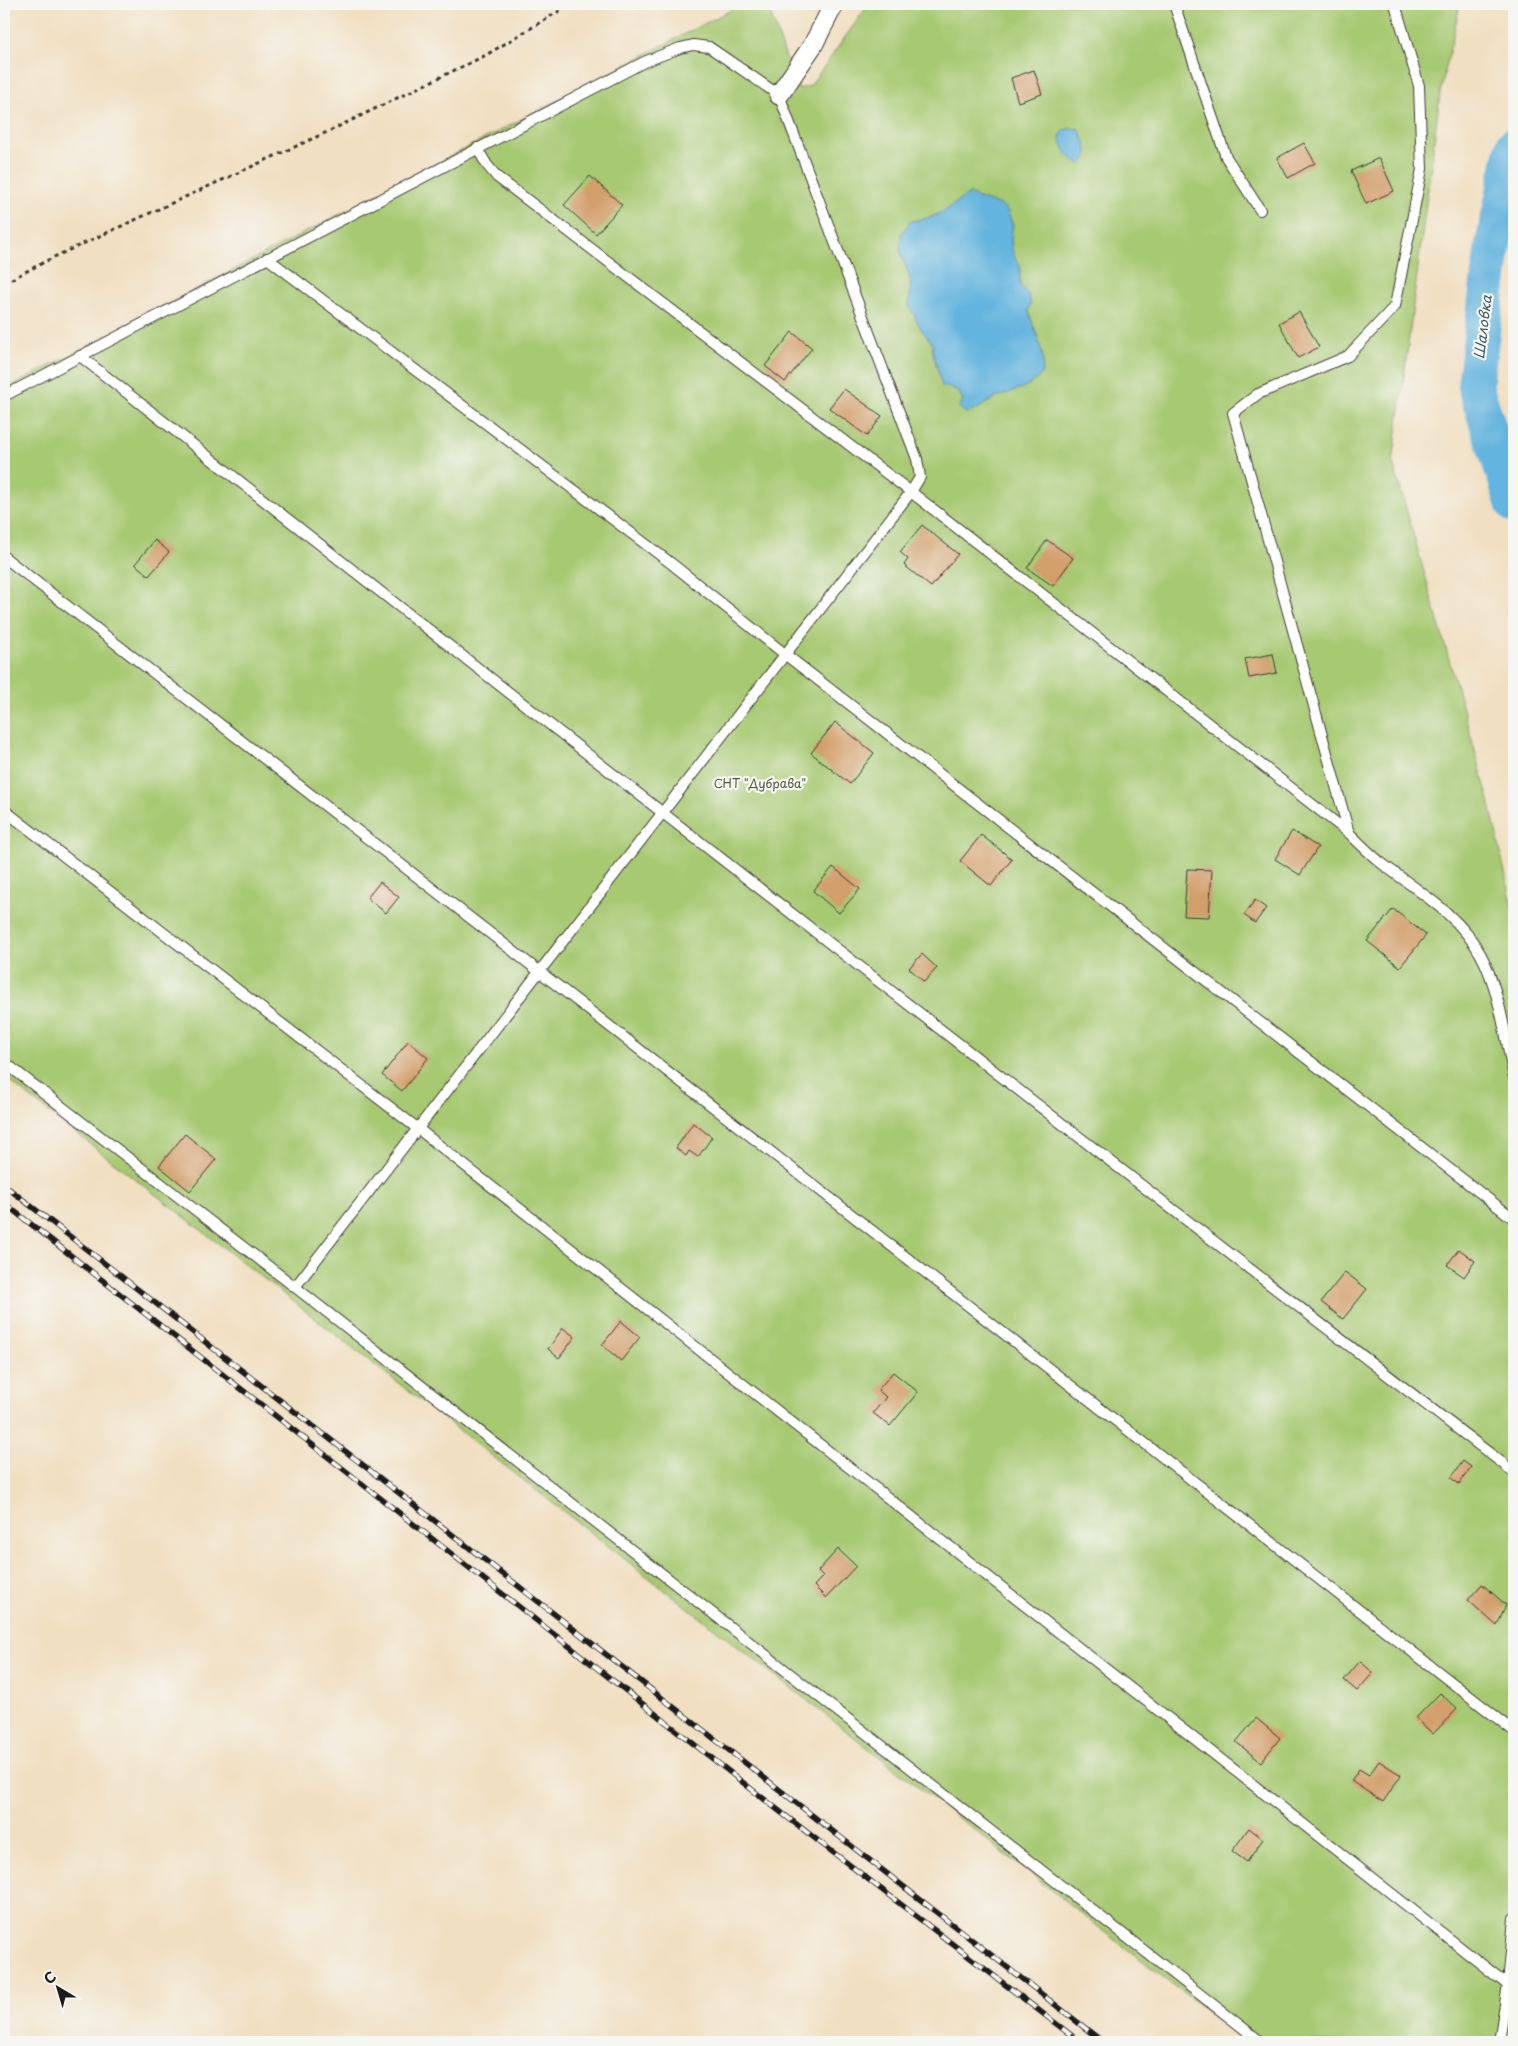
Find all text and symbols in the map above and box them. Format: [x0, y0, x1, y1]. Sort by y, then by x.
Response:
water label: Шаловка [1468, 293, 1497, 360]
park label: СНТ "Дубрава" [714, 774, 806, 792]
north arrow [32, 1964, 82, 2014]
text: С [39, 1966, 60, 1989]

